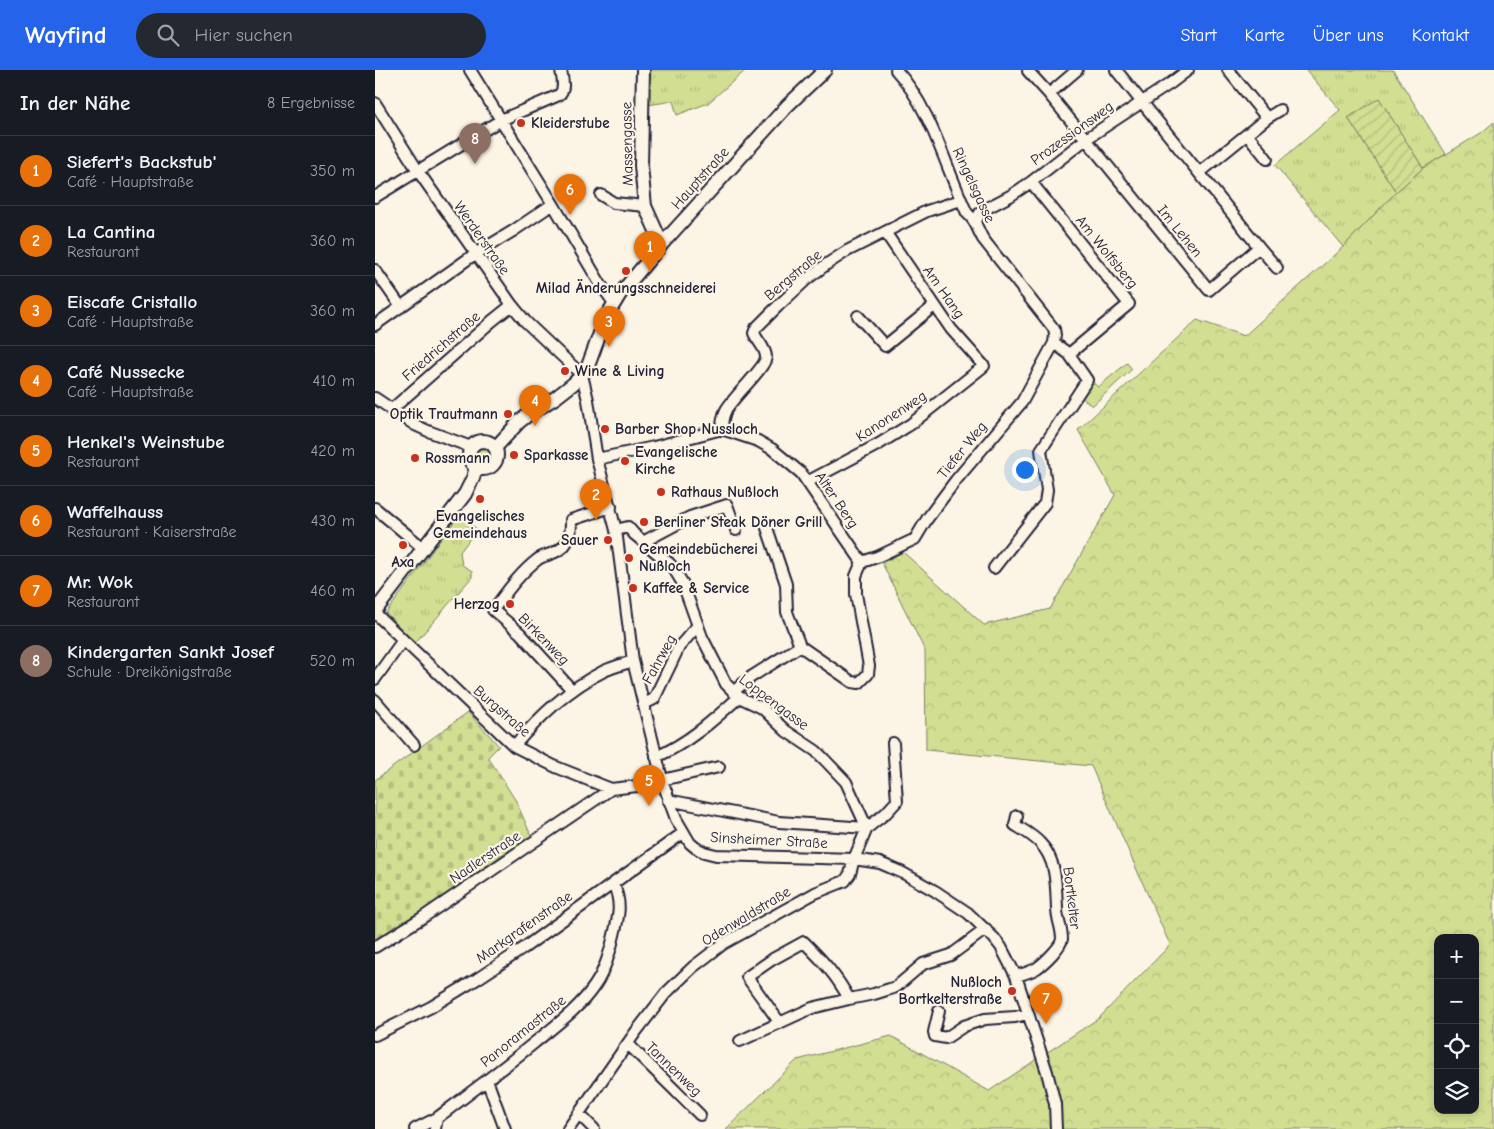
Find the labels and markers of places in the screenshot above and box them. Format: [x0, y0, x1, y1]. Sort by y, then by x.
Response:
place label: Kleiderstube [531, 114, 610, 132]
marker: Kleiderstube [515, 117, 527, 129]
pin: 8 [459, 123, 491, 164]
pin: 6 [554, 174, 586, 215]
pin: 1 [634, 231, 666, 272]
marker: Milad Änderungsschneiderei [620, 265, 632, 277]
place label: Milad Änderungsschneiderei [536, 278, 716, 297]
pin: 3 [593, 306, 625, 347]
place label: Wine & Living [575, 362, 665, 380]
marker: Wine & Living [559, 365, 571, 377]
pin: 4 [519, 385, 551, 426]
place label: Optik Trautmann [390, 405, 498, 423]
marker: Optik Trautmann [502, 408, 514, 420]
place label: Barber Shop Nussloch [615, 420, 758, 438]
marker: Barber Shop Nussloch [599, 423, 611, 435]
place label: Evangelische Kirche [635, 443, 717, 478]
place label: Sparkasse [524, 446, 589, 464]
place label: Rossmann [425, 449, 490, 467]
marker: Sparkasse [508, 449, 520, 461]
marker: Rossmann [409, 452, 421, 464]
marker: Evangelische Kirche [619, 455, 631, 467]
pin: 2 [580, 479, 612, 520]
place label: Rathaus Nußloch [671, 483, 779, 501]
marker: Rathaus Nußloch [655, 486, 667, 498]
marker: Evangelisches Gemeindehaus [474, 493, 486, 505]
place label: Evangelisches Gemeindehaus [433, 507, 527, 542]
place label: Berliner Steak Döner Grill [654, 513, 822, 531]
marker: Berliner Steak Döner Grill [638, 516, 650, 528]
place label: Sauer [561, 531, 598, 549]
marker: Sauer [602, 534, 614, 546]
marker: Axa [397, 539, 409, 551]
place label: Gemeindebücherei Nußloch [639, 540, 758, 575]
marker: Gemeindebücherei Nußloch [623, 552, 635, 564]
place label: Axa [392, 553, 414, 571]
place label: Kaffee & Service [643, 579, 749, 597]
marker: Kaffee & Service [627, 582, 639, 594]
place label: Herzog [454, 595, 500, 613]
marker: Herzog [504, 598, 516, 610]
pin: 5 [633, 765, 665, 806]
place label: Nußloch Bortkelterstraße [899, 973, 1002, 1008]
pin: 7 [1030, 983, 1062, 1024]
marker: Nußloch Bortkelterstraße [1006, 985, 1018, 997]

